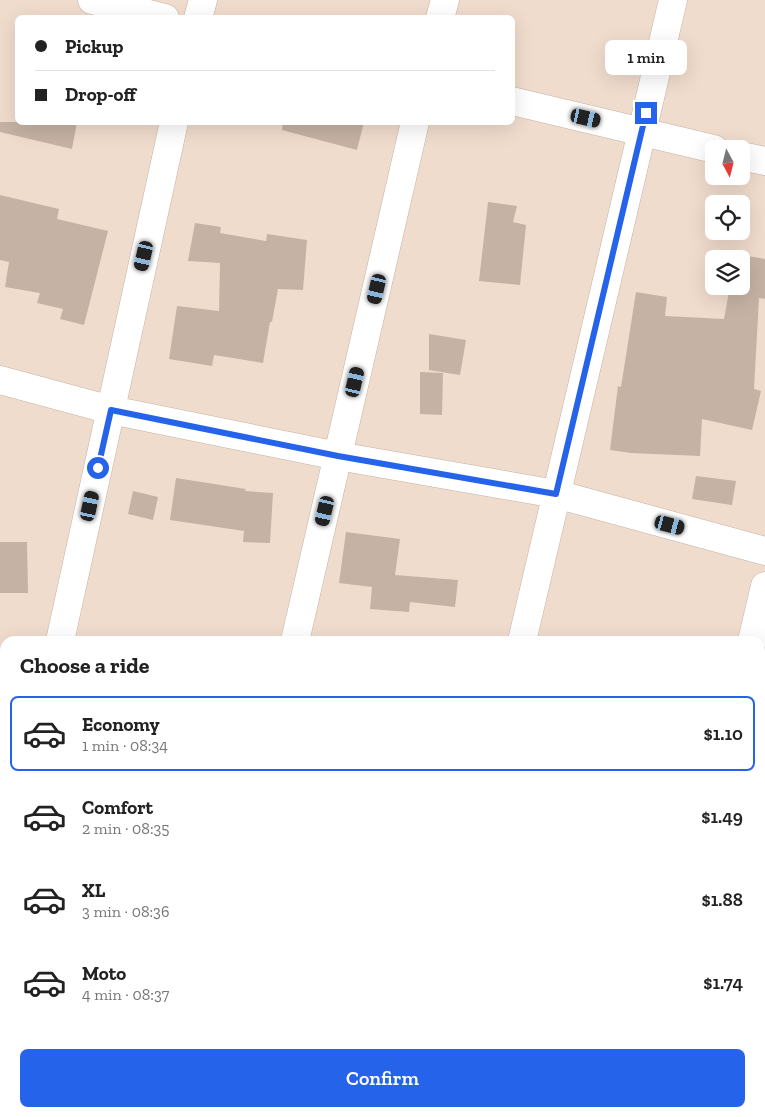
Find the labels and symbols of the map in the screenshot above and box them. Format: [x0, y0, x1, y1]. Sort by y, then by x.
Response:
callout: 1 min [605, 41, 687, 76]
route end [635, 102, 657, 124]
car [569, 107, 602, 129]
north arrow [705, 140, 750, 185]
car [133, 240, 154, 272]
car [366, 273, 387, 305]
car [344, 366, 365, 398]
route start [87, 457, 109, 479]
car [79, 490, 100, 522]
car [314, 495, 335, 527]
car [653, 514, 686, 536]

